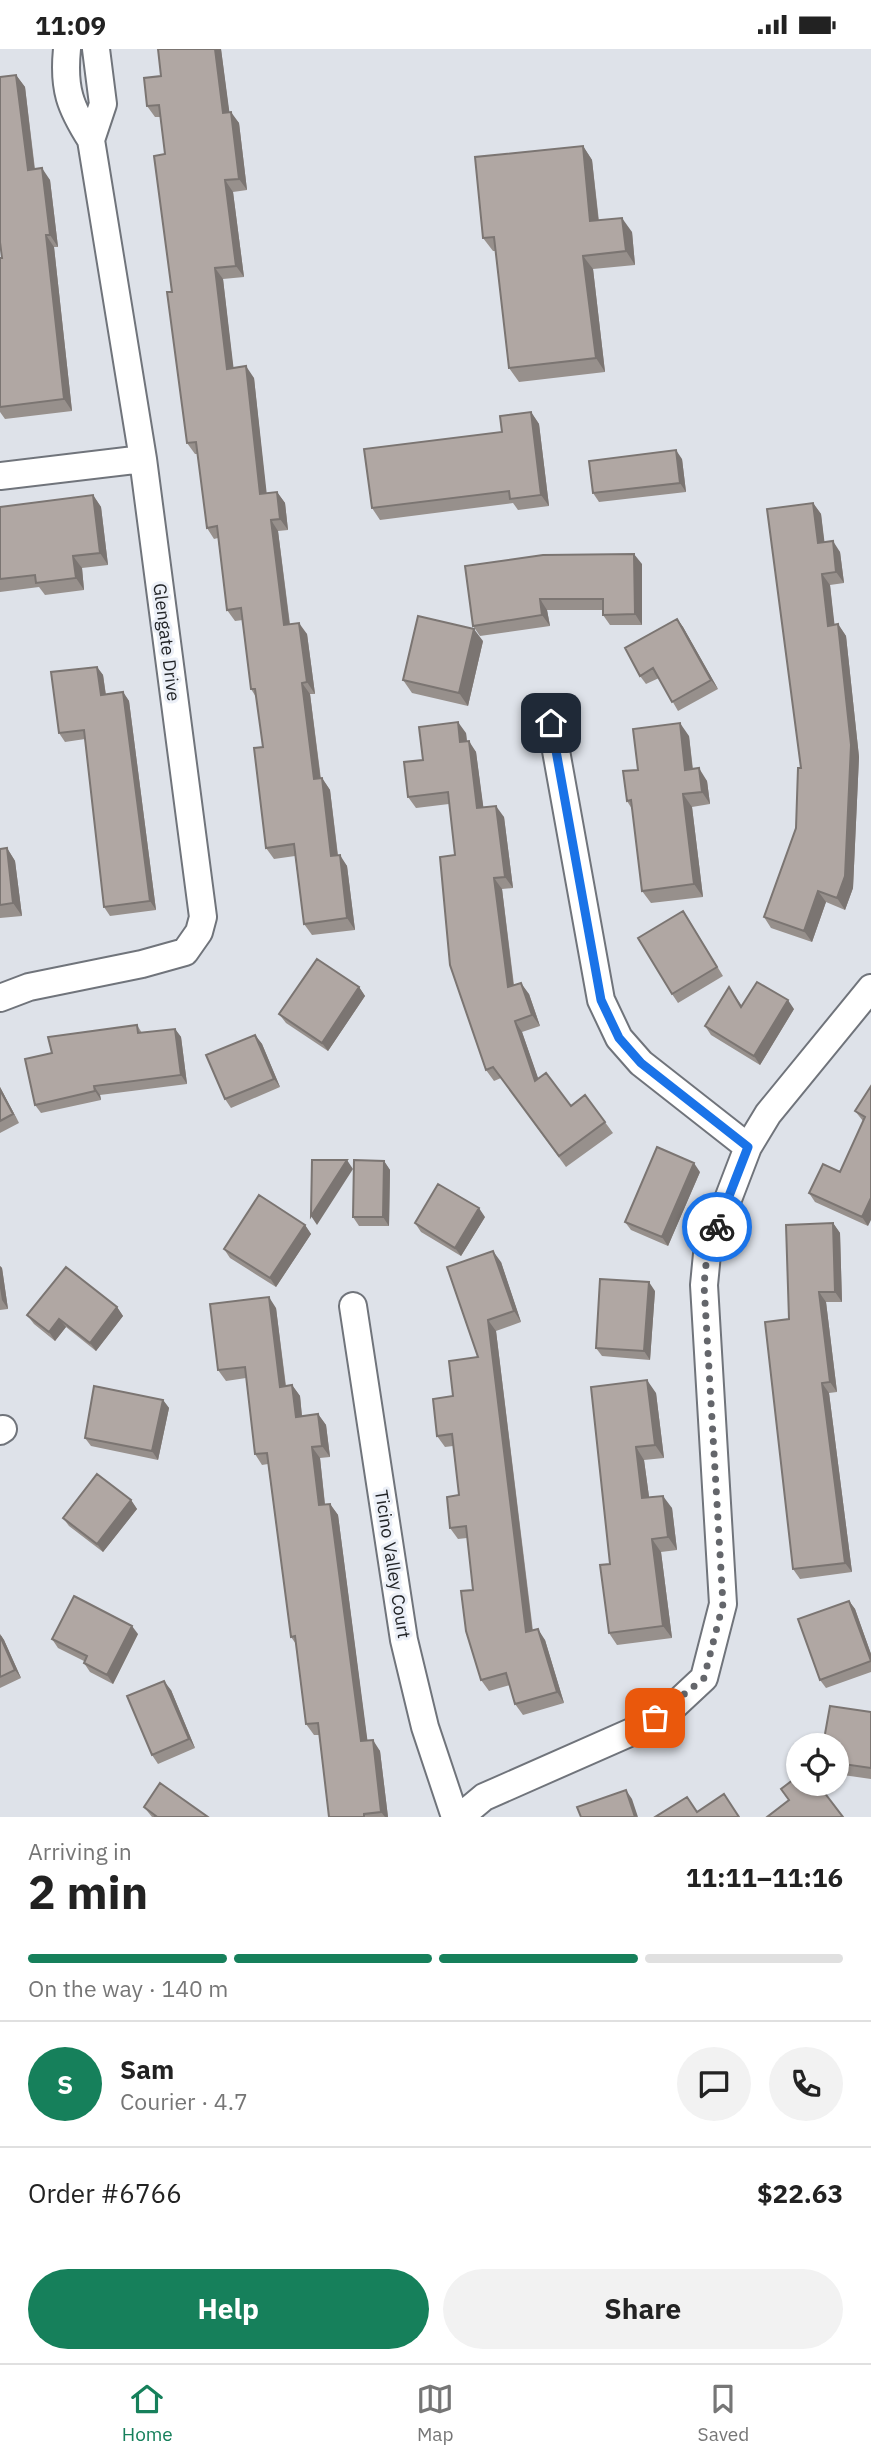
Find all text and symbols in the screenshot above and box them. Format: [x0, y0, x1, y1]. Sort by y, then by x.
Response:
text: 11:09 [35, 8, 106, 42]
street label: Glengate Drive [148, 582, 186, 702]
pin [521, 693, 581, 753]
icon: home [532, 704, 570, 742]
courier [682, 1192, 752, 1262]
icon: bike [698, 1208, 736, 1246]
street label: Ticino Valley Court [370, 1488, 416, 1640]
pin [625, 1688, 685, 1748]
icon: bag [636, 1699, 674, 1737]
map controls [786, 1733, 849, 1796]
button: locate [786, 1733, 849, 1796]
text: Arriving in [28, 1836, 132, 1866]
text: 11:11–11:16 [686, 1860, 843, 1894]
text: 2 min [28, 1862, 148, 1922]
text: On the way · 140 m [28, 1973, 228, 2003]
button: chat [677, 2047, 751, 2121]
button: phone [769, 2047, 843, 2121]
text: Sam [120, 2052, 174, 2086]
text: S [57, 2067, 73, 2101]
text: Courier · 4.7 [120, 2086, 248, 2116]
text: Order #6766 [28, 2176, 182, 2210]
text: $22.63 [757, 2176, 843, 2210]
button: Help [28, 2269, 429, 2349]
button: Share [443, 2269, 843, 2349]
tab: Home [122, 2380, 173, 2446]
tab: Map [416, 2380, 454, 2446]
tab: Saved [698, 2380, 749, 2446]

